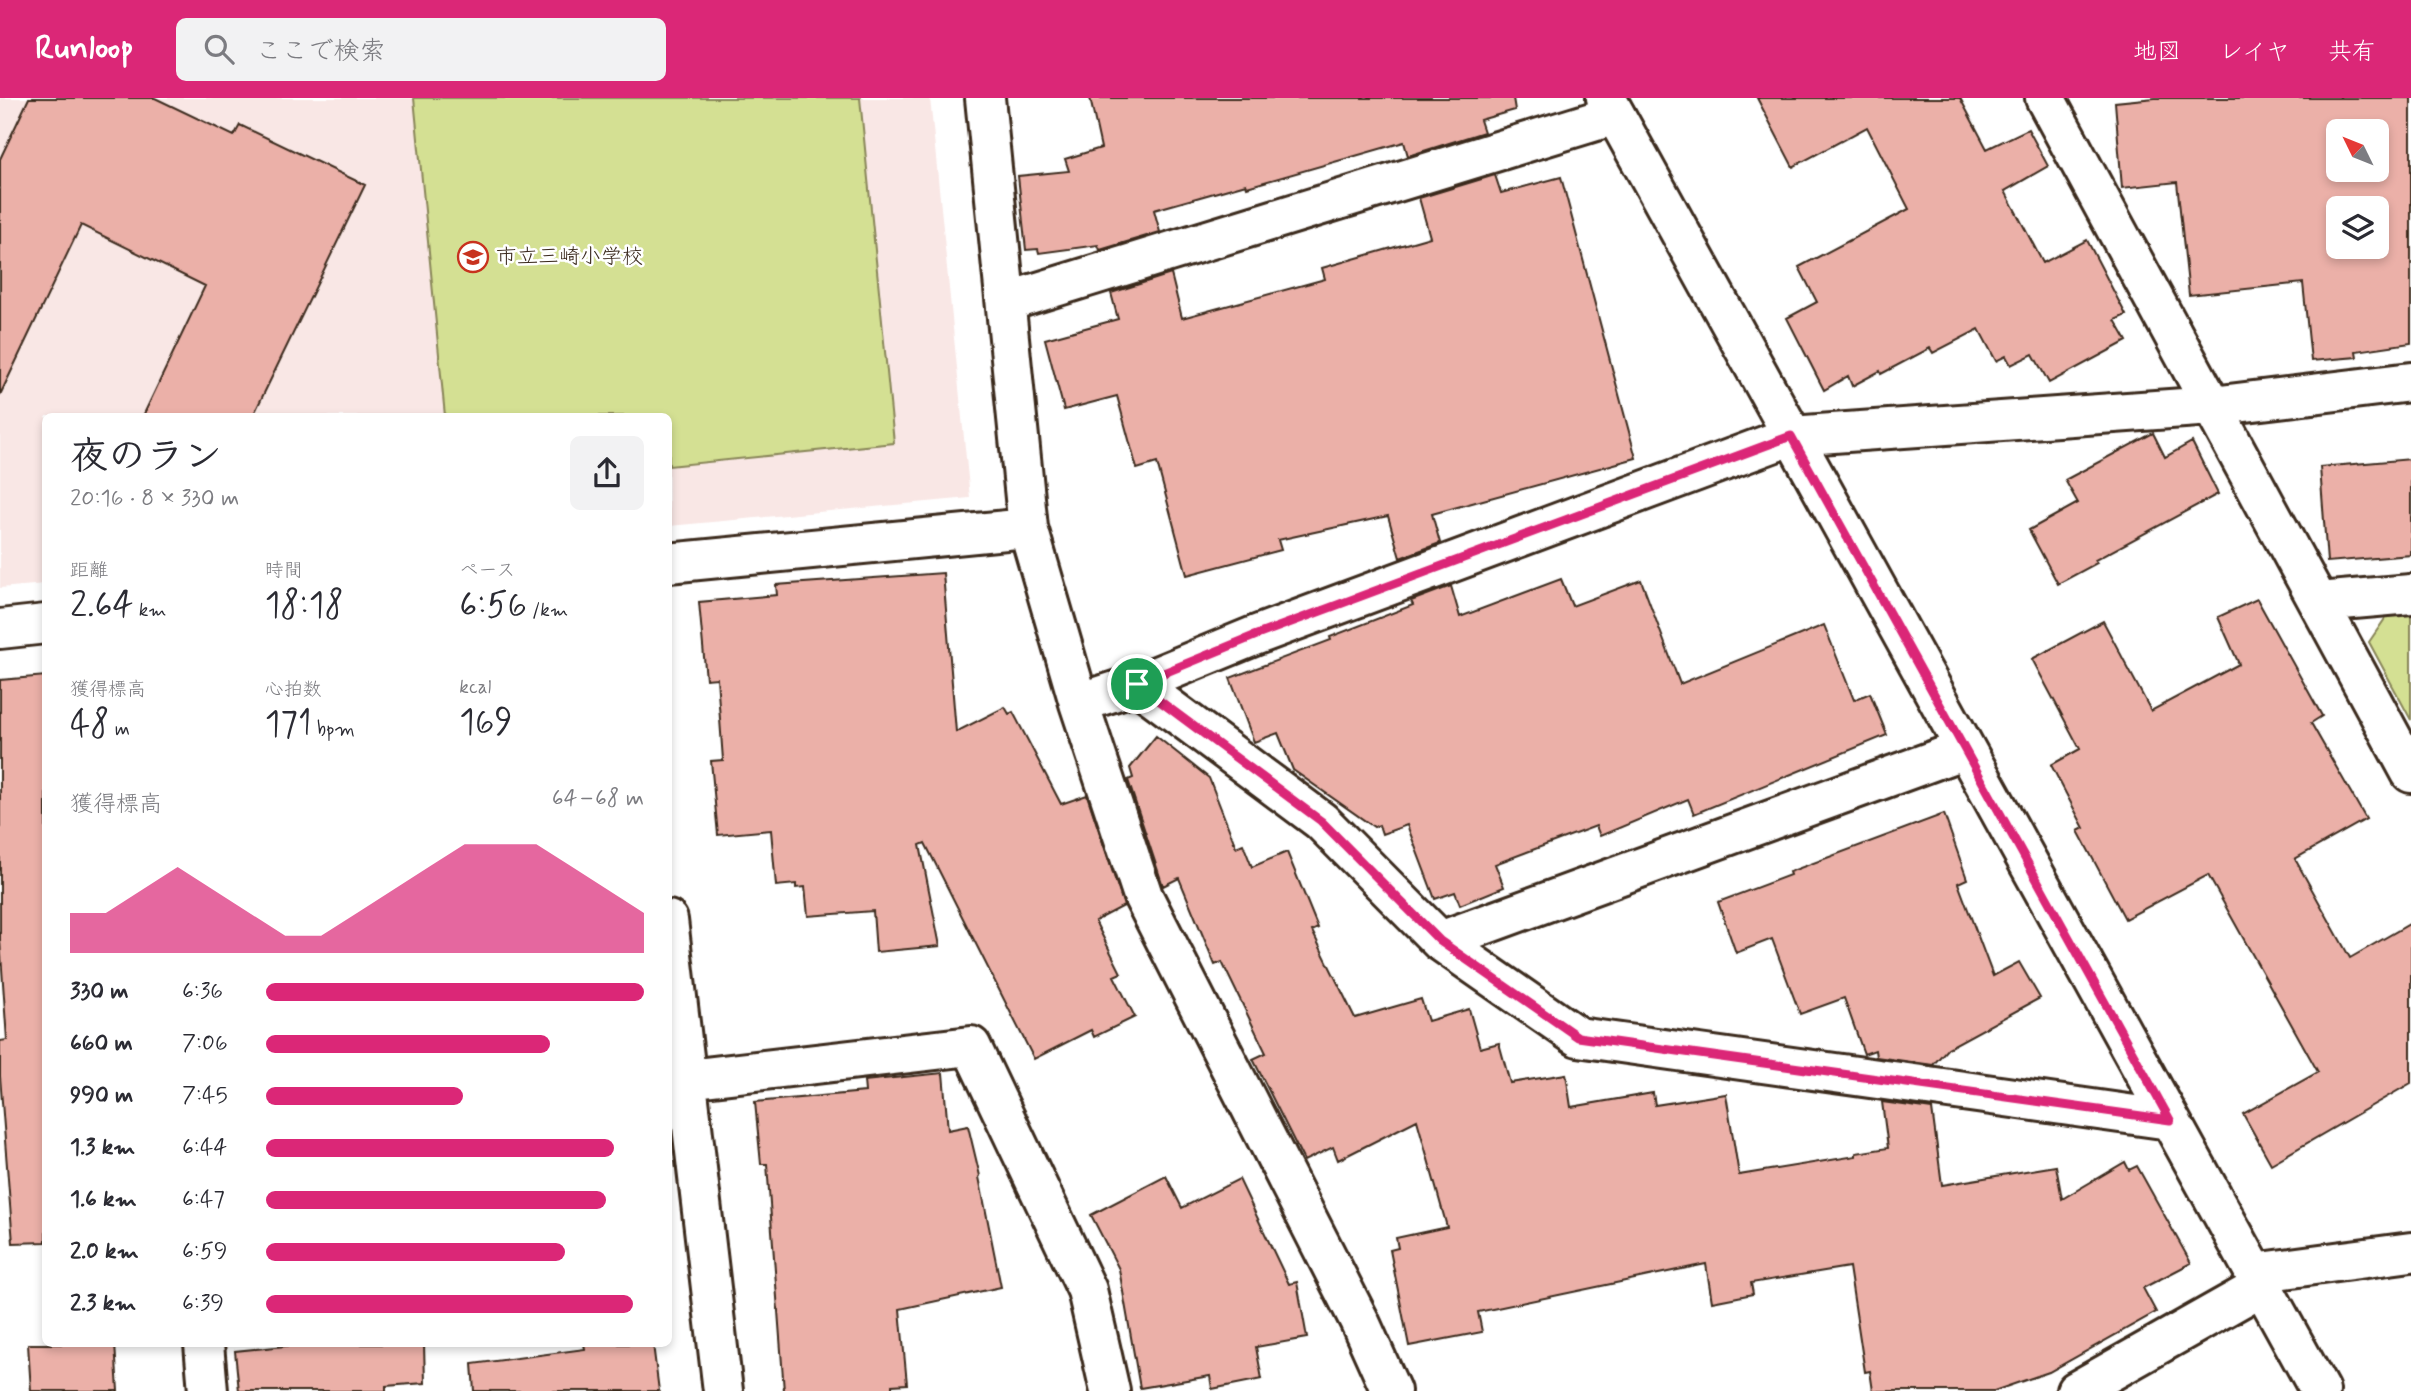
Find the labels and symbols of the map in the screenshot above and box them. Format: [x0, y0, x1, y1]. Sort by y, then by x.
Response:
north arrow [2326, 119, 2389, 182]
school or university icon: 市立三崎小学校 [456, 240, 490, 274]
place label: 市立三崎小学校 [496, 243, 643, 271]
pin [1107, 654, 1167, 714]

